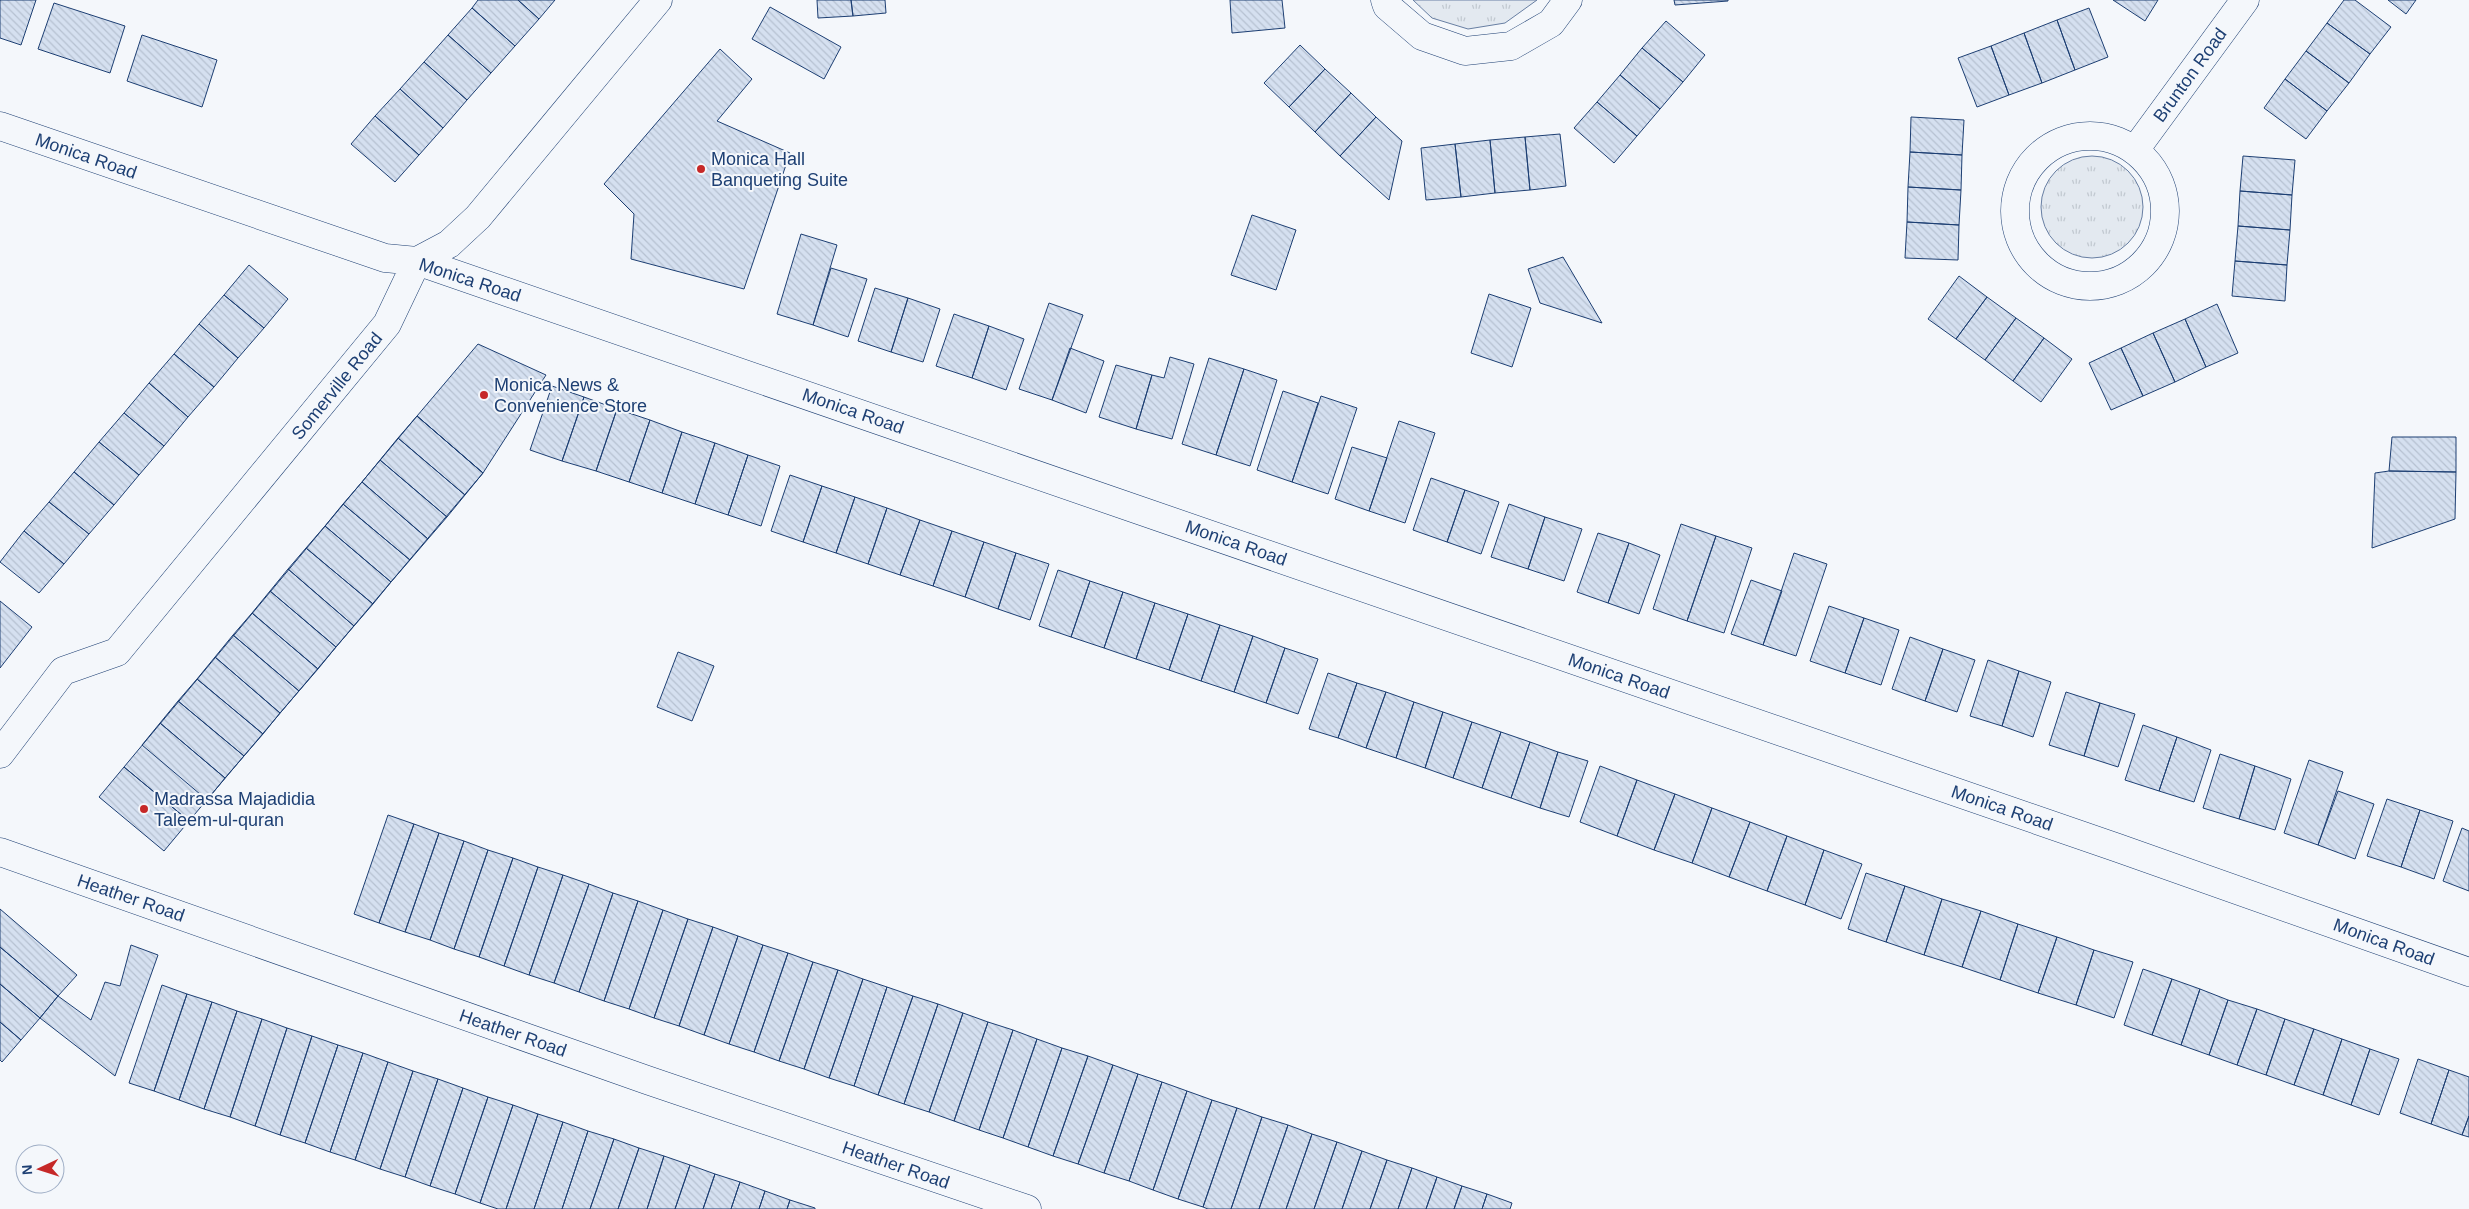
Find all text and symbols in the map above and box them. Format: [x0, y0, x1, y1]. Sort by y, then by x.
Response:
street label: Brunton Road [2149, 24, 2231, 126]
street label: Monica Road [33, 129, 139, 183]
place label: Monica Hall Banqueting Suite [711, 149, 848, 190]
marker: Monica Hall Banqueting Suite [695, 163, 707, 175]
street label: Monica Road [416, 254, 524, 306]
street label: Somerville Road [288, 328, 386, 444]
place label: Monica News & Convenience Store [494, 375, 647, 416]
street label: Monica Road [800, 384, 906, 438]
marker: Monica News & Convenience Store [478, 389, 490, 401]
street label: Monica Road [1183, 516, 1289, 570]
street label: Monica Road [1566, 649, 1672, 703]
street label: Monica Road [1949, 781, 2055, 835]
place label: Madrassa Majadidia Taleem-ul-quran [154, 789, 316, 830]
marker: Madrassa Majadidia Taleem-ul-quran [138, 803, 150, 815]
street label: Heather Road [75, 870, 187, 926]
street label: Monica Road [2331, 914, 2437, 970]
street label: Heather Road [457, 1005, 569, 1061]
street label: Heather Road [840, 1137, 952, 1193]
north arrow [15, 1144, 65, 1194]
text: N [19, 1164, 35, 1176]

